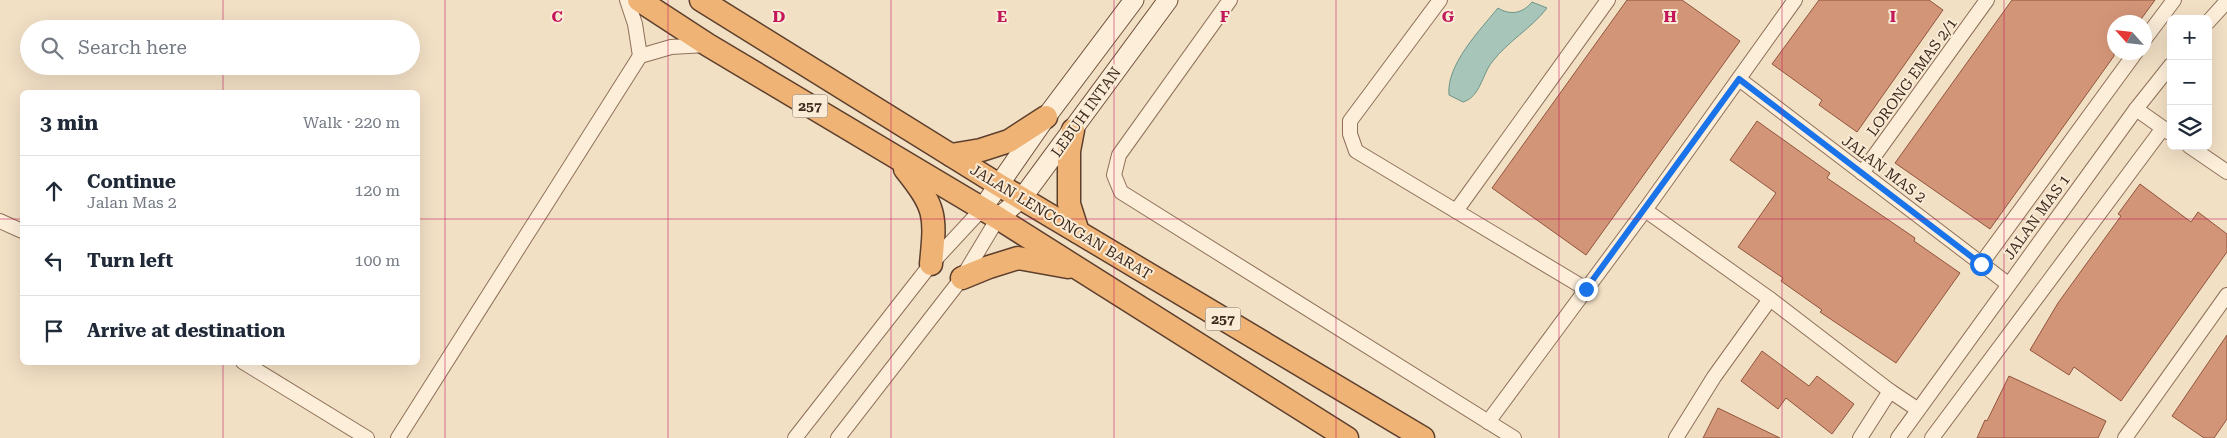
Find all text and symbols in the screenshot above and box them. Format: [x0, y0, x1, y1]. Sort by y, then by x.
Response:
text: C [551, 7, 563, 26]
text: D [773, 7, 786, 26]
text: E [997, 7, 1007, 26]
text: F [1220, 7, 1230, 26]
text: G [1442, 7, 1455, 26]
text: H [1663, 7, 1677, 26]
text: I [1890, 7, 1896, 26]
street label: LORONG EMAS 2/1 [1863, 14, 1961, 140]
north arrow [2107, 15, 2152, 60]
map controls [2167, 15, 2212, 150]
button: + [2167, 15, 2212, 60]
search box [20, 20, 420, 75]
icon: search [38, 34, 66, 62]
text: Search here [78, 36, 187, 59]
button: − [2167, 60, 2212, 105]
street label: LEBUH INTAN [1047, 64, 1125, 160]
road number: 257 [792, 94, 828, 118]
button: layers [2167, 105, 2212, 150]
text: 3 min [40, 111, 98, 135]
text: Walk · 220 m [303, 113, 400, 132]
street label: JALAN MAS 2 [1838, 131, 1930, 207]
street label: JALAN LENCONGAN BARAT [967, 161, 1155, 283]
text: Continue [87, 170, 176, 193]
street label: JALAN MAS 1 [2000, 171, 2074, 263]
icon: ahead [40, 177, 68, 205]
text: 120 m [354, 181, 400, 200]
text: Jalan Mas 2 [87, 193, 177, 212]
icon: left [40, 247, 68, 275]
text: Turn left [87, 249, 173, 272]
text: 100 m [354, 251, 400, 270]
route start [1970, 253, 1993, 276]
route end [1575, 278, 1598, 301]
road number: 257 [1206, 308, 1240, 330]
icon: arrive [40, 317, 68, 345]
text: Arrive at destination [87, 319, 285, 342]

